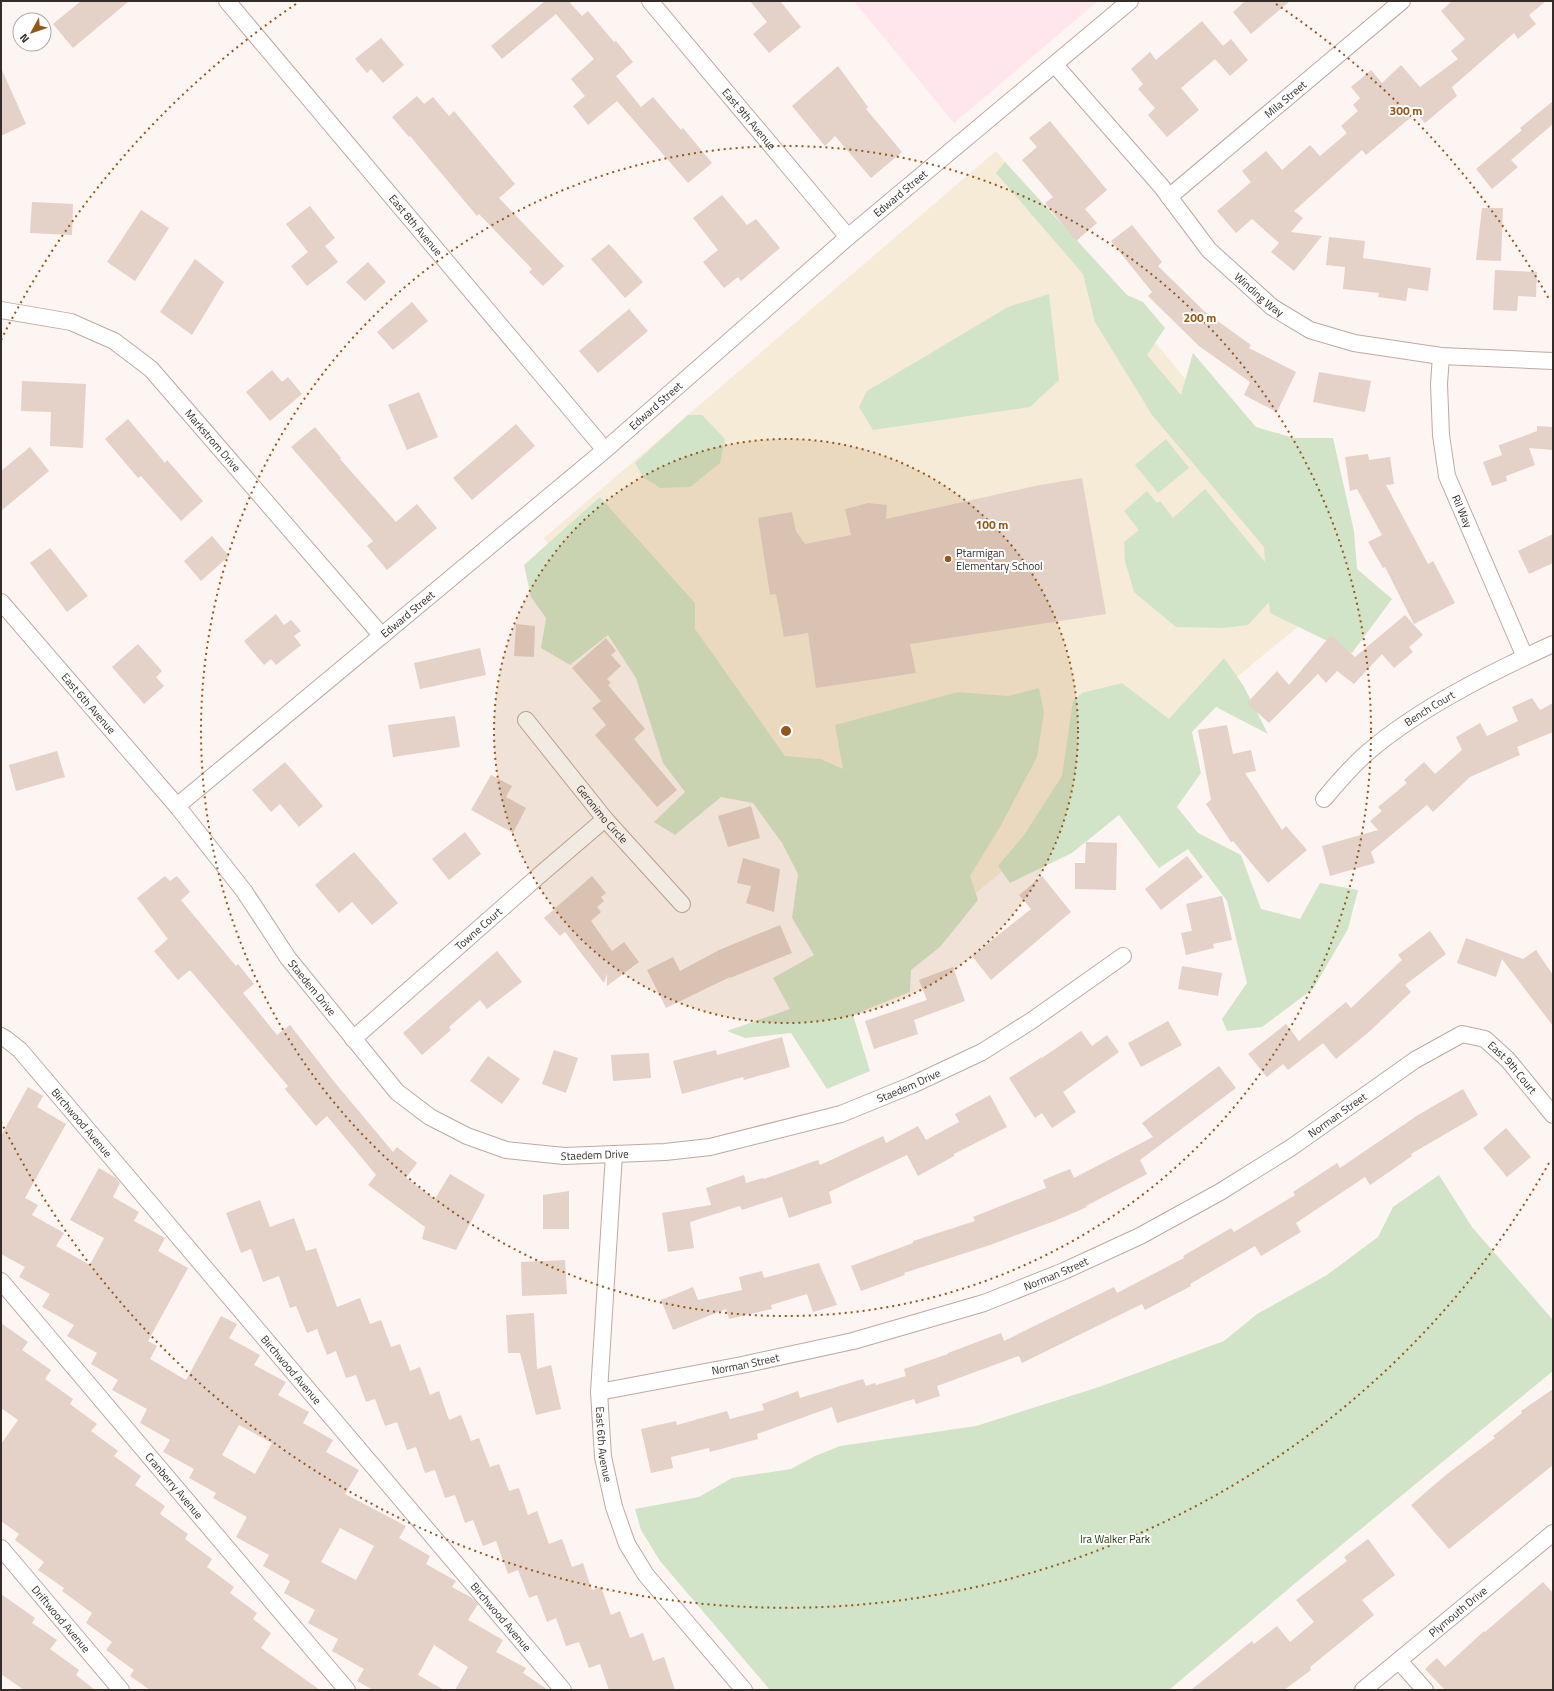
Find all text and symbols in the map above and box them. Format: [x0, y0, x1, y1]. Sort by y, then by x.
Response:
north arrow [12, 12, 52, 52]
text: N [16, 30, 33, 46]
street label: Mila Street [1261, 77, 1310, 122]
street label: East 9th Avenue [718, 85, 780, 154]
text: 300 m [1390, 101, 1422, 120]
street label: Edward Street [870, 166, 931, 221]
street label: East 8th Avenue [385, 191, 447, 260]
street label: Winding Way [1231, 269, 1287, 321]
text: 200 m [1184, 308, 1216, 327]
street label: Edward Street [626, 378, 686, 433]
street label: Markstrom Drive [181, 406, 245, 476]
street label: Ril Way [1448, 492, 1477, 531]
text: 100 m [976, 515, 1008, 534]
place label: Ptarmigan Elementary School [956, 545, 1043, 574]
marker: Ptarmigan Elementary School [943, 554, 953, 564]
street label: Edward Street [377, 587, 438, 641]
street label: East 6th Avenue [58, 670, 120, 738]
street label: Bench Court [1401, 687, 1458, 730]
centre of rings [779, 724, 793, 738]
street label: Geronimo Circle [573, 781, 632, 847]
street label: Towne Court [451, 904, 506, 954]
street label: Staedem Drive [284, 956, 340, 1019]
street label: East 9th Court [1484, 1037, 1541, 1097]
street label: Staedem Drive [874, 1065, 943, 1107]
street label: Birchwood Avenue [48, 1085, 116, 1161]
street label: Norman Street [1305, 1089, 1370, 1141]
street label: Staedem Drive [560, 1145, 629, 1164]
street label: Norman Street [1021, 1253, 1091, 1294]
street label: Birchwood Avenue [257, 1332, 326, 1408]
street label: Norman Street [710, 1349, 781, 1379]
street label: East 6th Avenue [592, 1406, 616, 1484]
street label: Cranberry Avenue [141, 1449, 207, 1523]
park label: Ira Walker Park [1080, 1531, 1151, 1547]
street label: Birchwood Avenue [467, 1579, 535, 1655]
street label: Driftwood Avenue [28, 1582, 94, 1656]
street label: Plymouth Drive [1425, 1582, 1491, 1641]

